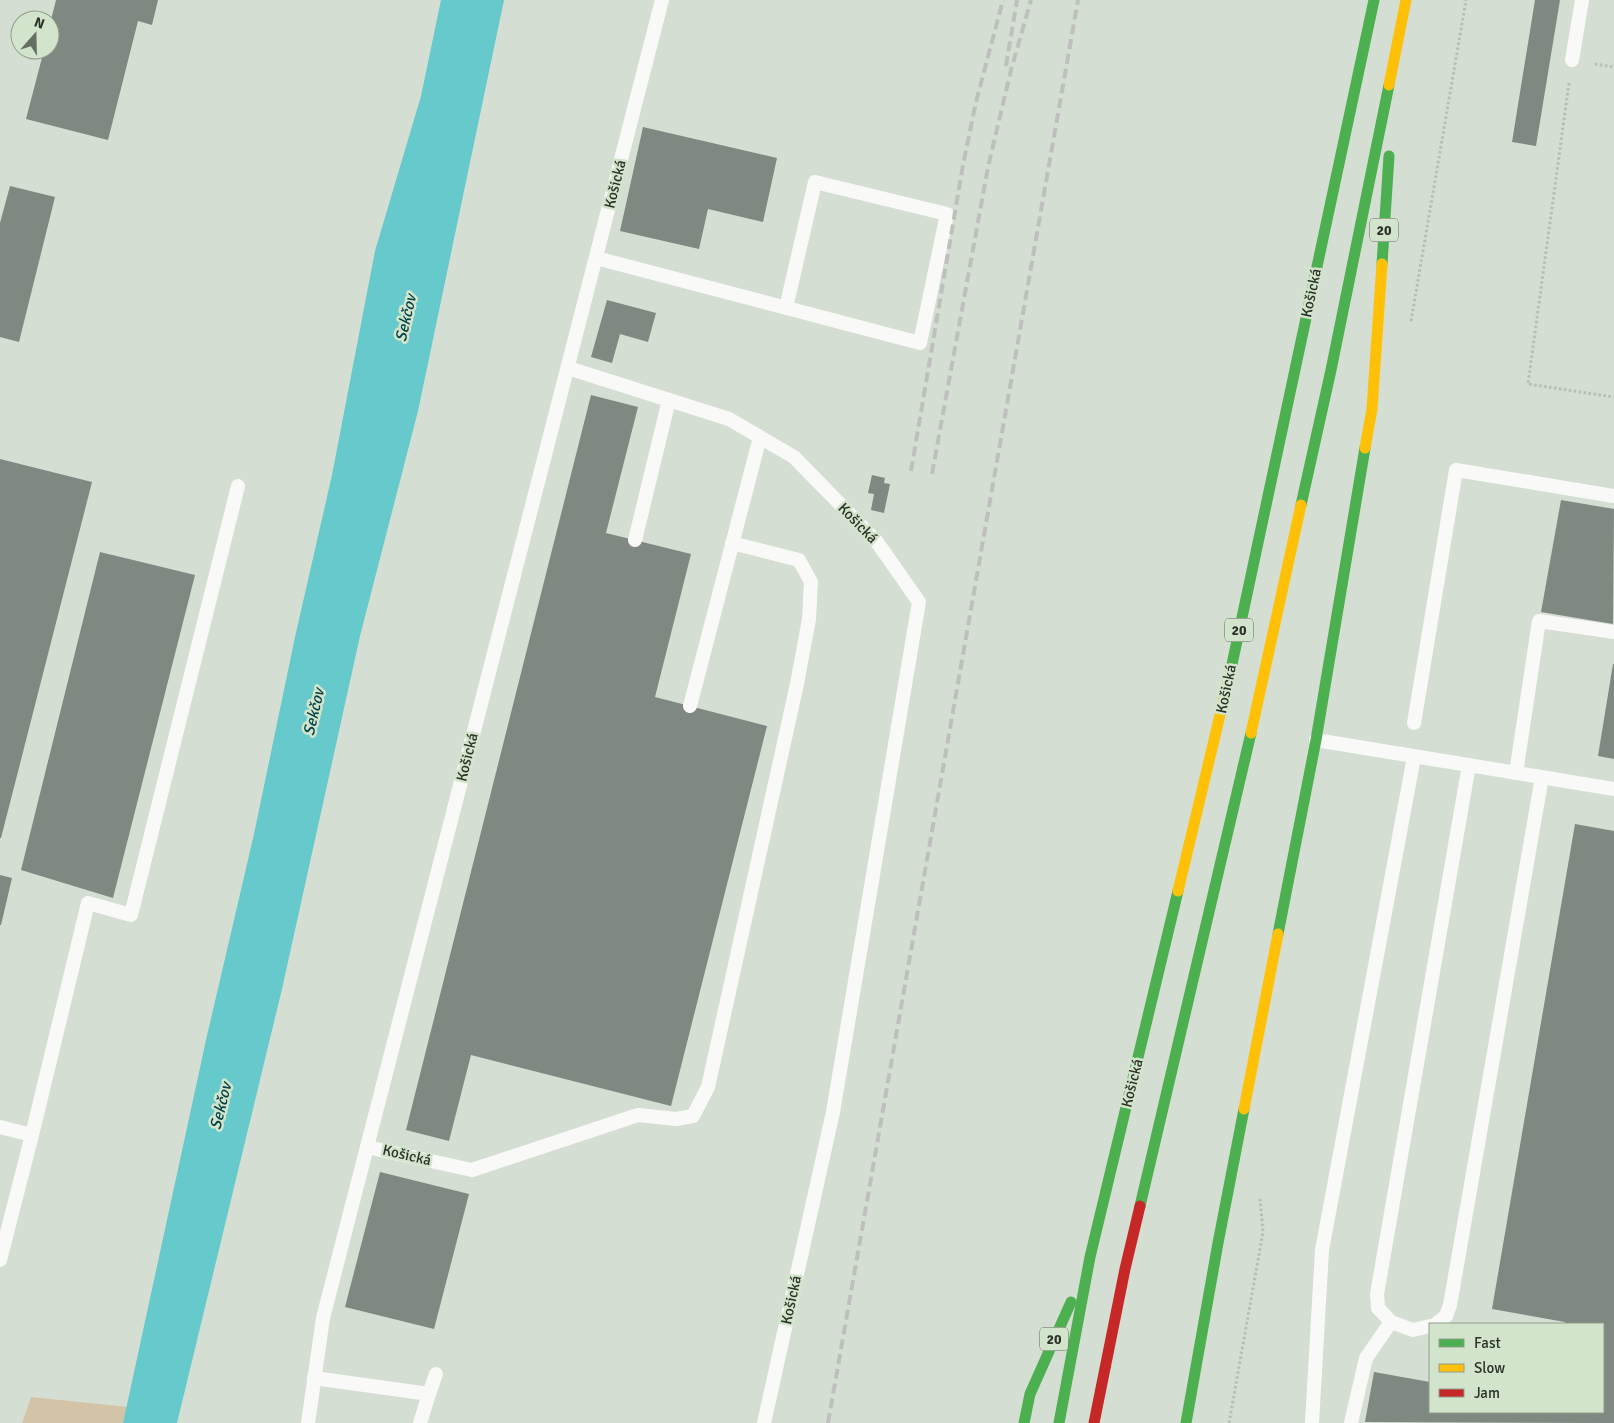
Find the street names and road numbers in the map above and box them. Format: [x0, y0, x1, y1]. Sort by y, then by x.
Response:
street label: Košická [600, 158, 630, 210]
road number: 20 [1370, 218, 1398, 242]
street label: Košická [1297, 267, 1325, 319]
street label: Košická [834, 499, 882, 547]
road number: 20 [1225, 618, 1253, 642]
street label: Košická [1212, 663, 1240, 715]
street label: Košická [452, 731, 482, 783]
street label: Košická [1117, 1057, 1147, 1109]
street label: Košická [381, 1141, 433, 1169]
street label: Košická [777, 1274, 805, 1326]
road number: 20 [1040, 1328, 1068, 1350]

